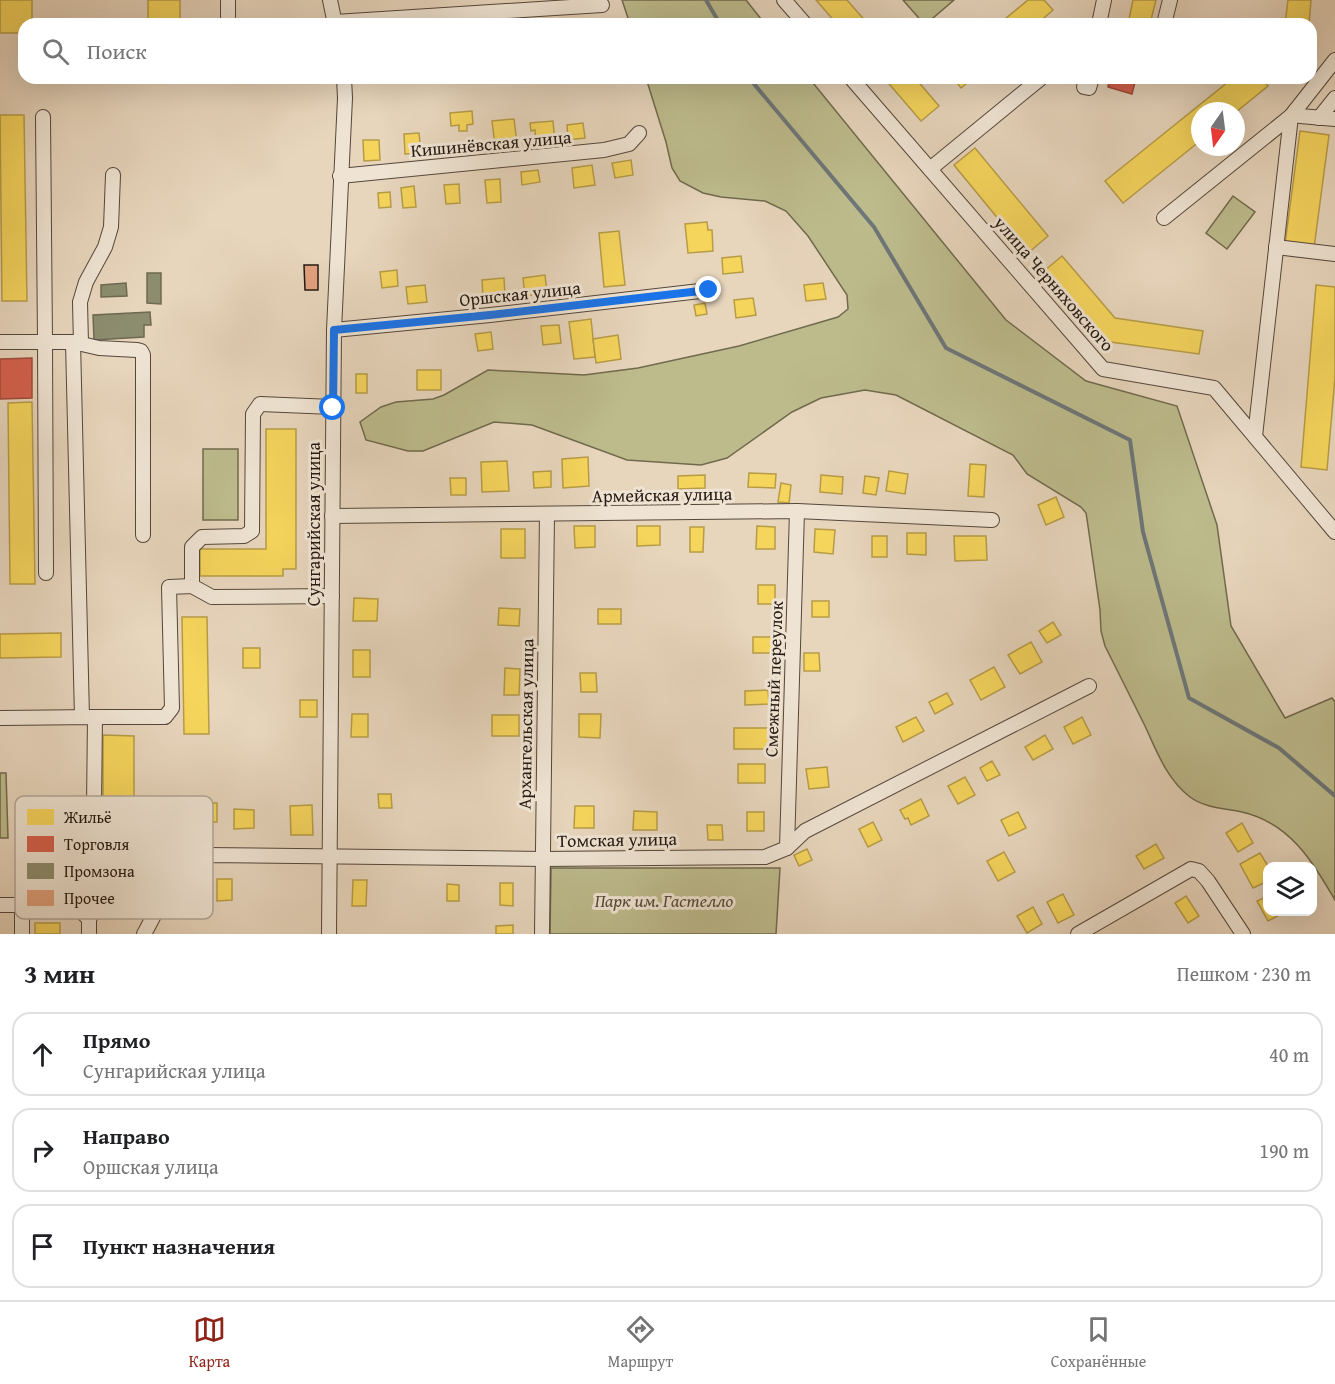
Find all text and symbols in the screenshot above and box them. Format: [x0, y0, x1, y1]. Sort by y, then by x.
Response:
search box [18, 18, 1317, 84]
icon: search [39, 35, 72, 68]
text: Поиск [87, 35, 147, 67]
north arrow [1191, 102, 1245, 156]
street label: Кишинёвская улица [409, 123, 573, 164]
street label: улица Черняховского [987, 209, 1121, 357]
street label: Оршская улица [458, 274, 582, 313]
route end [695, 276, 721, 302]
route start [319, 394, 345, 420]
street label: Сунгарийская улица [300, 441, 327, 606]
street label: Армейская улица [592, 480, 733, 509]
street label: Смежный переулок [757, 600, 790, 758]
street label: Архангельская улица [511, 638, 540, 810]
legend [15, 796, 213, 919]
text: Жильё [63, 805, 112, 829]
street label: Томская улица [557, 825, 678, 854]
text: Торговля [64, 832, 129, 856]
text: Промзона [64, 859, 135, 883]
map controls [1263, 862, 1317, 916]
button: layers [1263, 862, 1317, 916]
text: Прочее [64, 886, 115, 910]
park label: Парк им. Гастелло [595, 887, 734, 914]
text: 3 мин [24, 954, 95, 993]
text: Пешком · 230 m [1177, 959, 1311, 988]
text: Прямо [83, 1024, 150, 1056]
icon: ahead [26, 1038, 59, 1071]
text: 40 m [1269, 1040, 1309, 1069]
text: Сунгарийская улица [83, 1056, 266, 1085]
text: Направо [83, 1120, 170, 1152]
icon: right [26, 1134, 59, 1167]
text: 190 m [1259, 1136, 1309, 1165]
text: Оршская улица [83, 1152, 218, 1181]
icon: arrive [26, 1230, 59, 1263]
text: Пункт назначения [83, 1230, 275, 1262]
tab: Карта [189, 1313, 230, 1373]
tab: Маршрут [608, 1313, 673, 1373]
tab: Сохранённые [1051, 1313, 1146, 1373]

